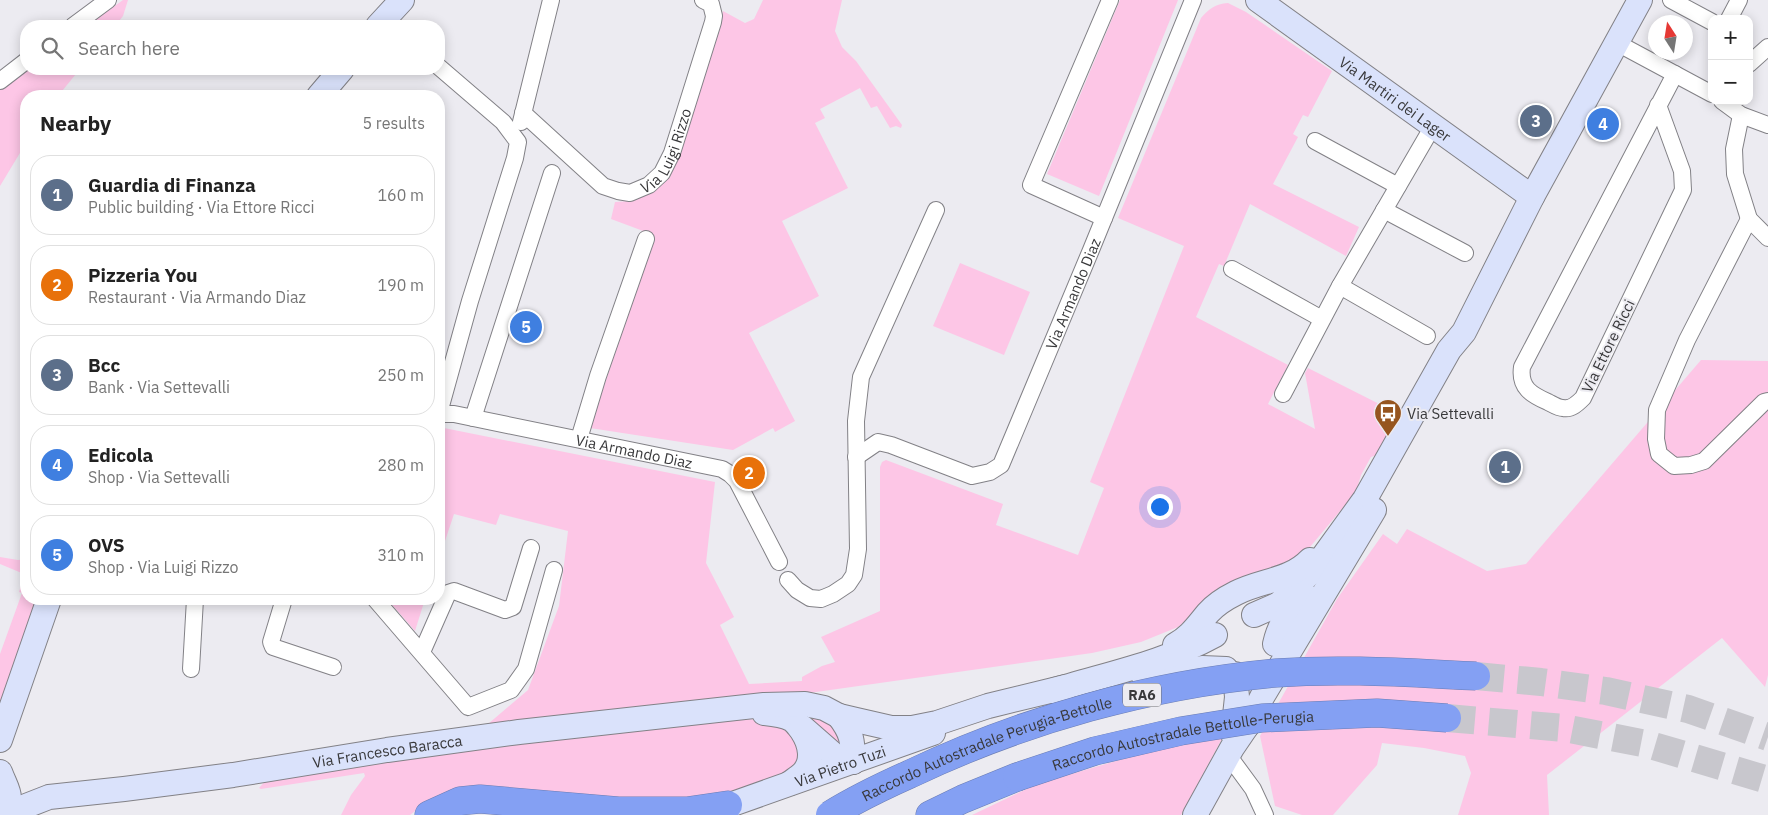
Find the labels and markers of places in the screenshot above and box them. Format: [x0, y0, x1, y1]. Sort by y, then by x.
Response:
pin: 3 [1520, 102, 1552, 140]
pin: 4 [1587, 105, 1619, 143]
pin: 5 [510, 308, 542, 346]
bus stop icon: Via Settevalli [1373, 398, 1403, 437]
place label: Via Settevalli [1407, 404, 1494, 423]
pin: 1 [1489, 448, 1521, 486]
pin: 2 [733, 454, 765, 492]

